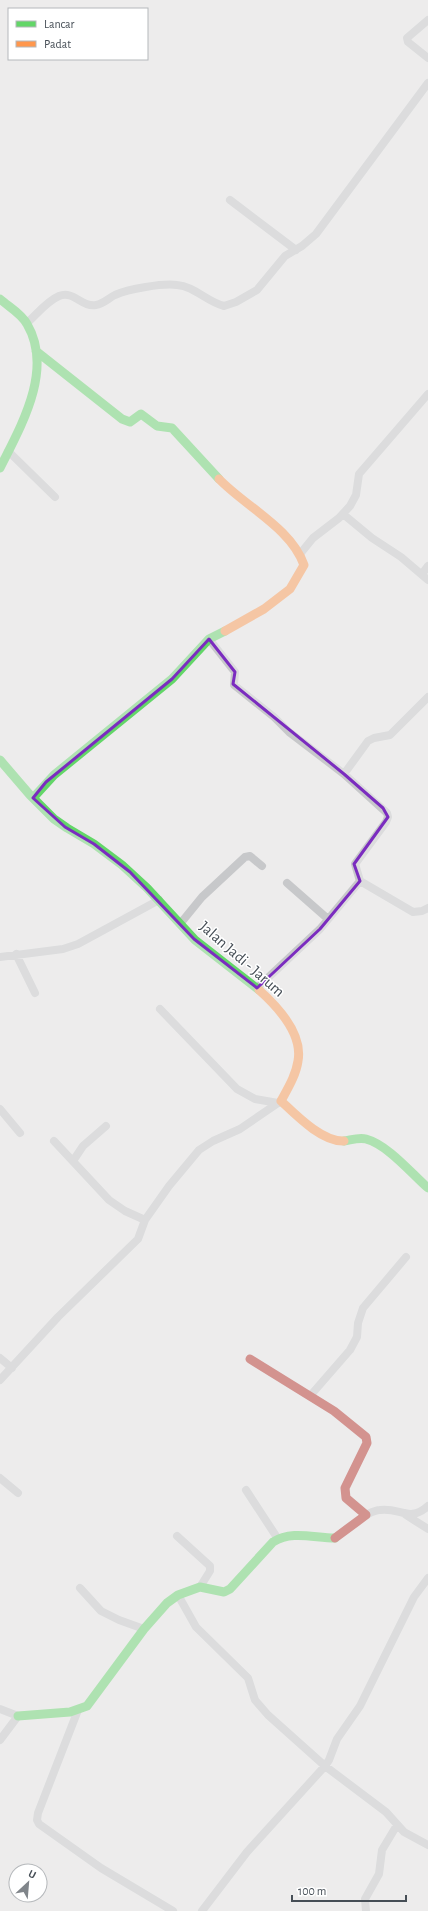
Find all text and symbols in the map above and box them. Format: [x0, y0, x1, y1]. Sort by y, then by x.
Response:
legend [8, 8, 148, 60]
text: Lancar [44, 18, 75, 30]
text: Padat [44, 38, 71, 50]
street label: Jalan Jadi - Jarum [197, 918, 287, 1000]
north arrow [8, 1863, 48, 1903]
text: U [27, 1868, 38, 1881]
scale bar [292, 1877, 406, 1903]
text: 100 m [298, 1885, 326, 1897]

